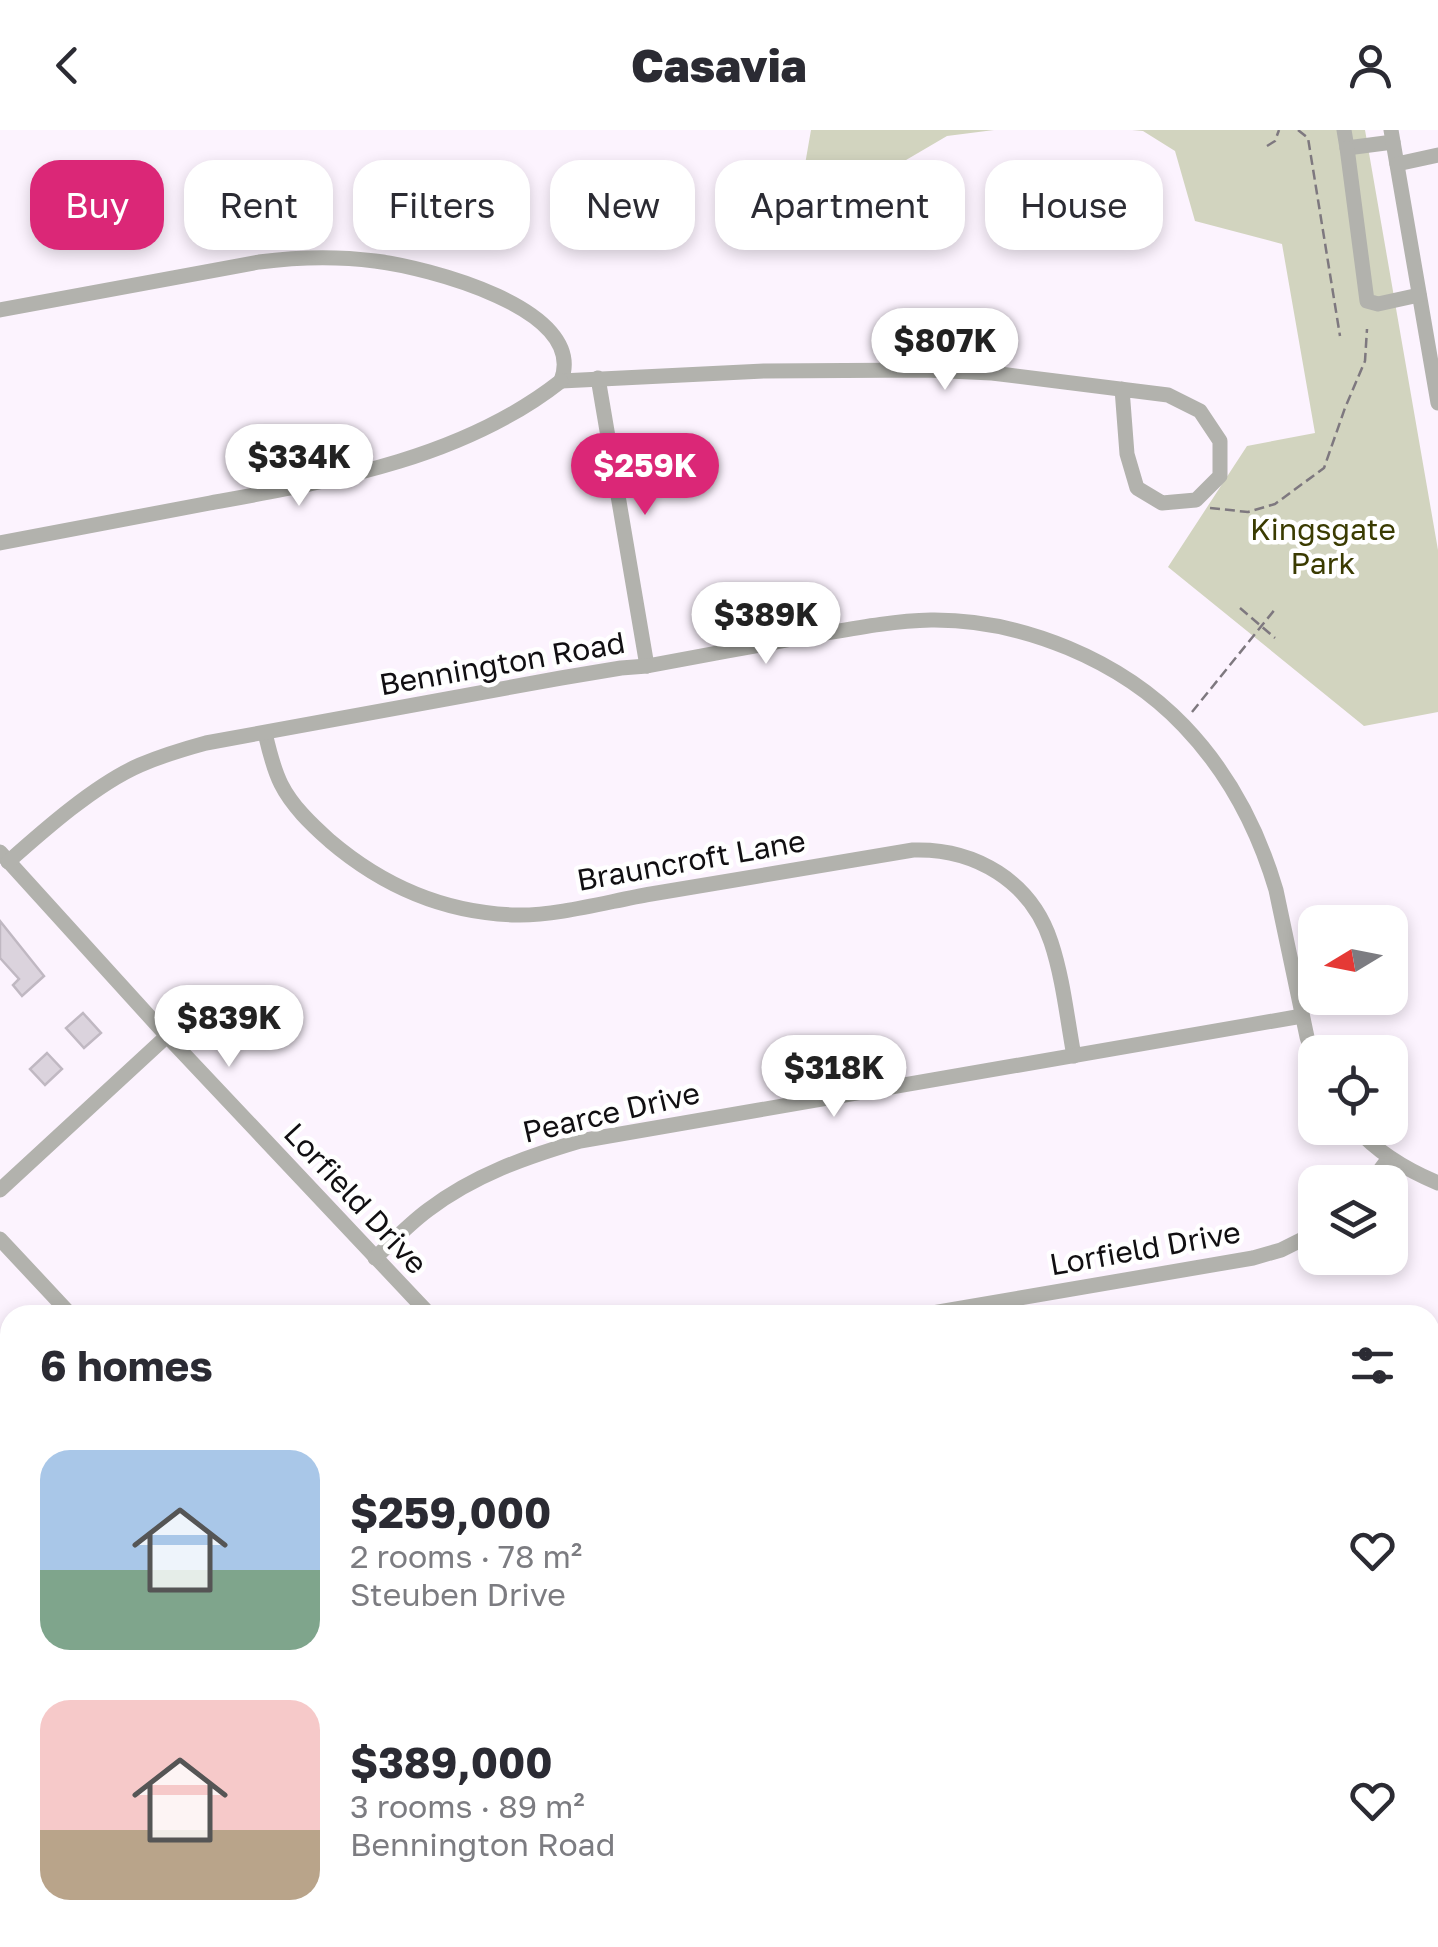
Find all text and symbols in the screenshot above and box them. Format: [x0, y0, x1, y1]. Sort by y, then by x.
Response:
icon: back [40, 38, 95, 93]
text: Casavia [631, 38, 807, 92]
icon: person [1343, 38, 1398, 93]
chip: Buy [30, 160, 164, 250]
chip: Rent [184, 160, 333, 250]
chip: Filters [353, 160, 530, 250]
chip: New [550, 160, 695, 250]
chip: Apartment [715, 160, 965, 250]
chip: House [985, 160, 1163, 250]
pin: $807K [875, 308, 1015, 393]
text: $807K [893, 321, 997, 359]
pin: $334K [229, 424, 369, 509]
pin: $259K [575, 433, 715, 518]
text: $334K [247, 437, 351, 475]
text: $259K [593, 446, 697, 484]
park label: Kingsgate Park [1250, 511, 1396, 581]
pin: $389K [696, 582, 836, 667]
text: $389K [714, 595, 818, 633]
street label: Bennington Road [376, 624, 628, 702]
street label: Brauncroft Lane [574, 822, 808, 898]
north arrow [1298, 905, 1408, 1015]
map controls [1298, 905, 1408, 1275]
pin: $839K [159, 985, 299, 1070]
text: $839K [177, 998, 281, 1036]
pin: $318K [764, 1035, 904, 1120]
button: locate [1298, 1035, 1408, 1145]
text: $318K [783, 1048, 885, 1086]
street label: Pearce Drive [519, 1074, 703, 1150]
street label: Lorfield Drive [277, 1115, 435, 1281]
button: layers [1298, 1165, 1408, 1275]
street label: Lorfield Drive [1047, 1214, 1243, 1282]
icon: filters [1345, 1338, 1400, 1393]
text: 6 homes [40, 1340, 213, 1390]
text: $259,000 [350, 1487, 551, 1537]
icon: home [120, 1490, 240, 1610]
icon: heart [1345, 1523, 1400, 1578]
text: 2 rooms · 78 m² [350, 1537, 582, 1575]
text: Steuben Drive [350, 1575, 566, 1613]
text: $389,000 [350, 1737, 553, 1787]
icon: home [120, 1740, 240, 1860]
icon: heart [1345, 1773, 1400, 1828]
text: 3 rooms · 89 m² [350, 1787, 585, 1825]
text: Bennington Road [350, 1825, 615, 1863]

